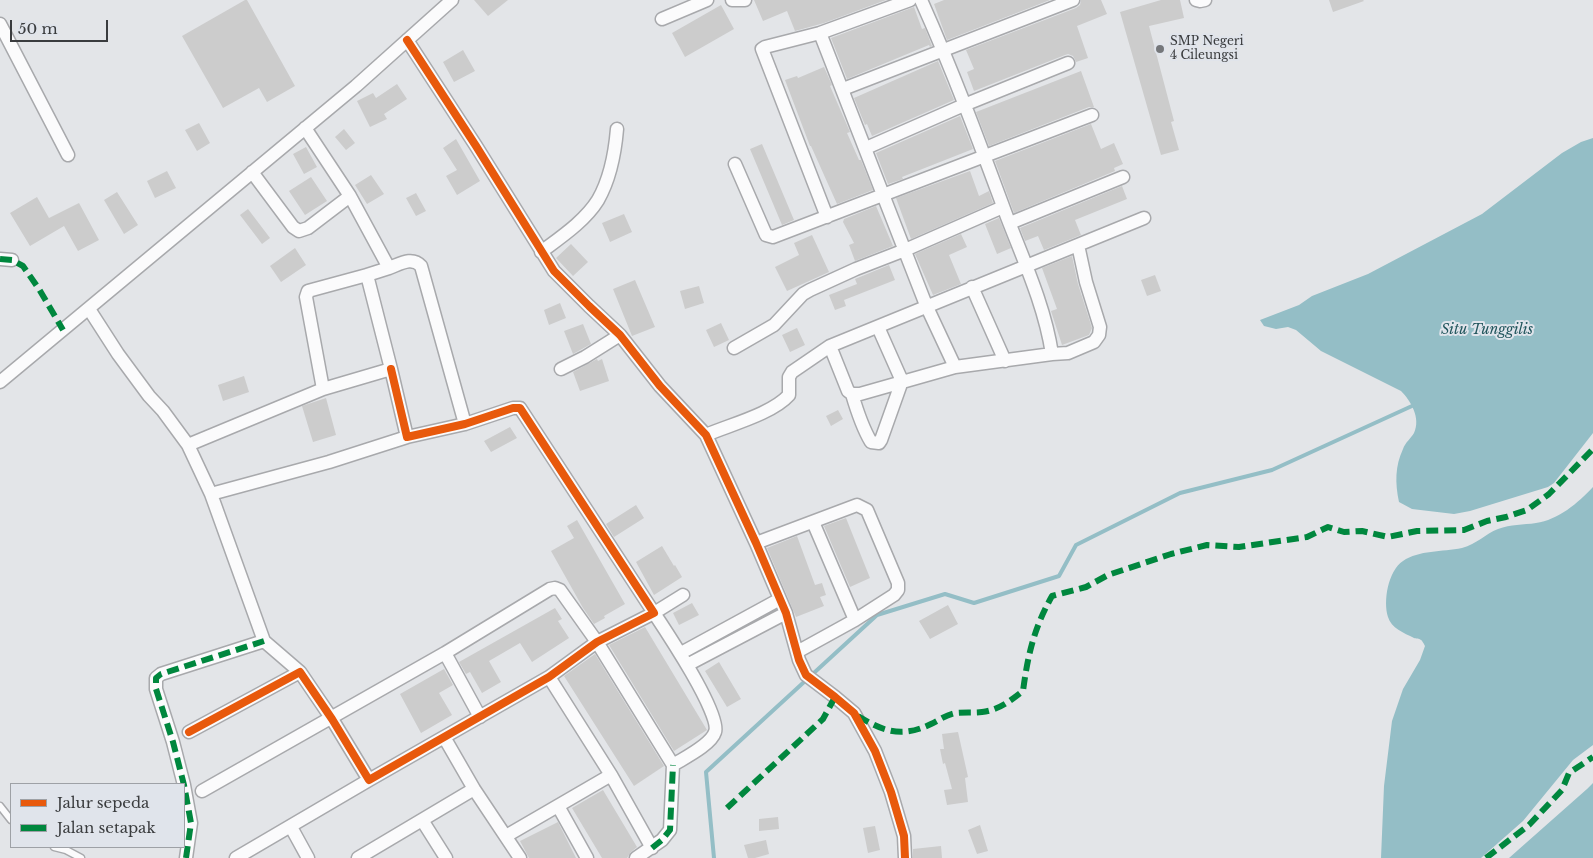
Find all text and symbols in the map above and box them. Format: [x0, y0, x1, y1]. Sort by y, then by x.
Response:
scale bar [12, 10, 110, 42]
text: 50 m [18, 19, 58, 38]
place label: SMP Negeri 4 Cileungsi [1170, 35, 1244, 63]
marker: SMP Negeri 4 Cileungsi [1154, 43, 1166, 55]
water label: Situ Tunggilis [1441, 322, 1533, 338]
legend [10, 783, 185, 848]
text: Jalur sepeda [57, 793, 149, 812]
text: Jalan setapak [57, 818, 156, 837]

